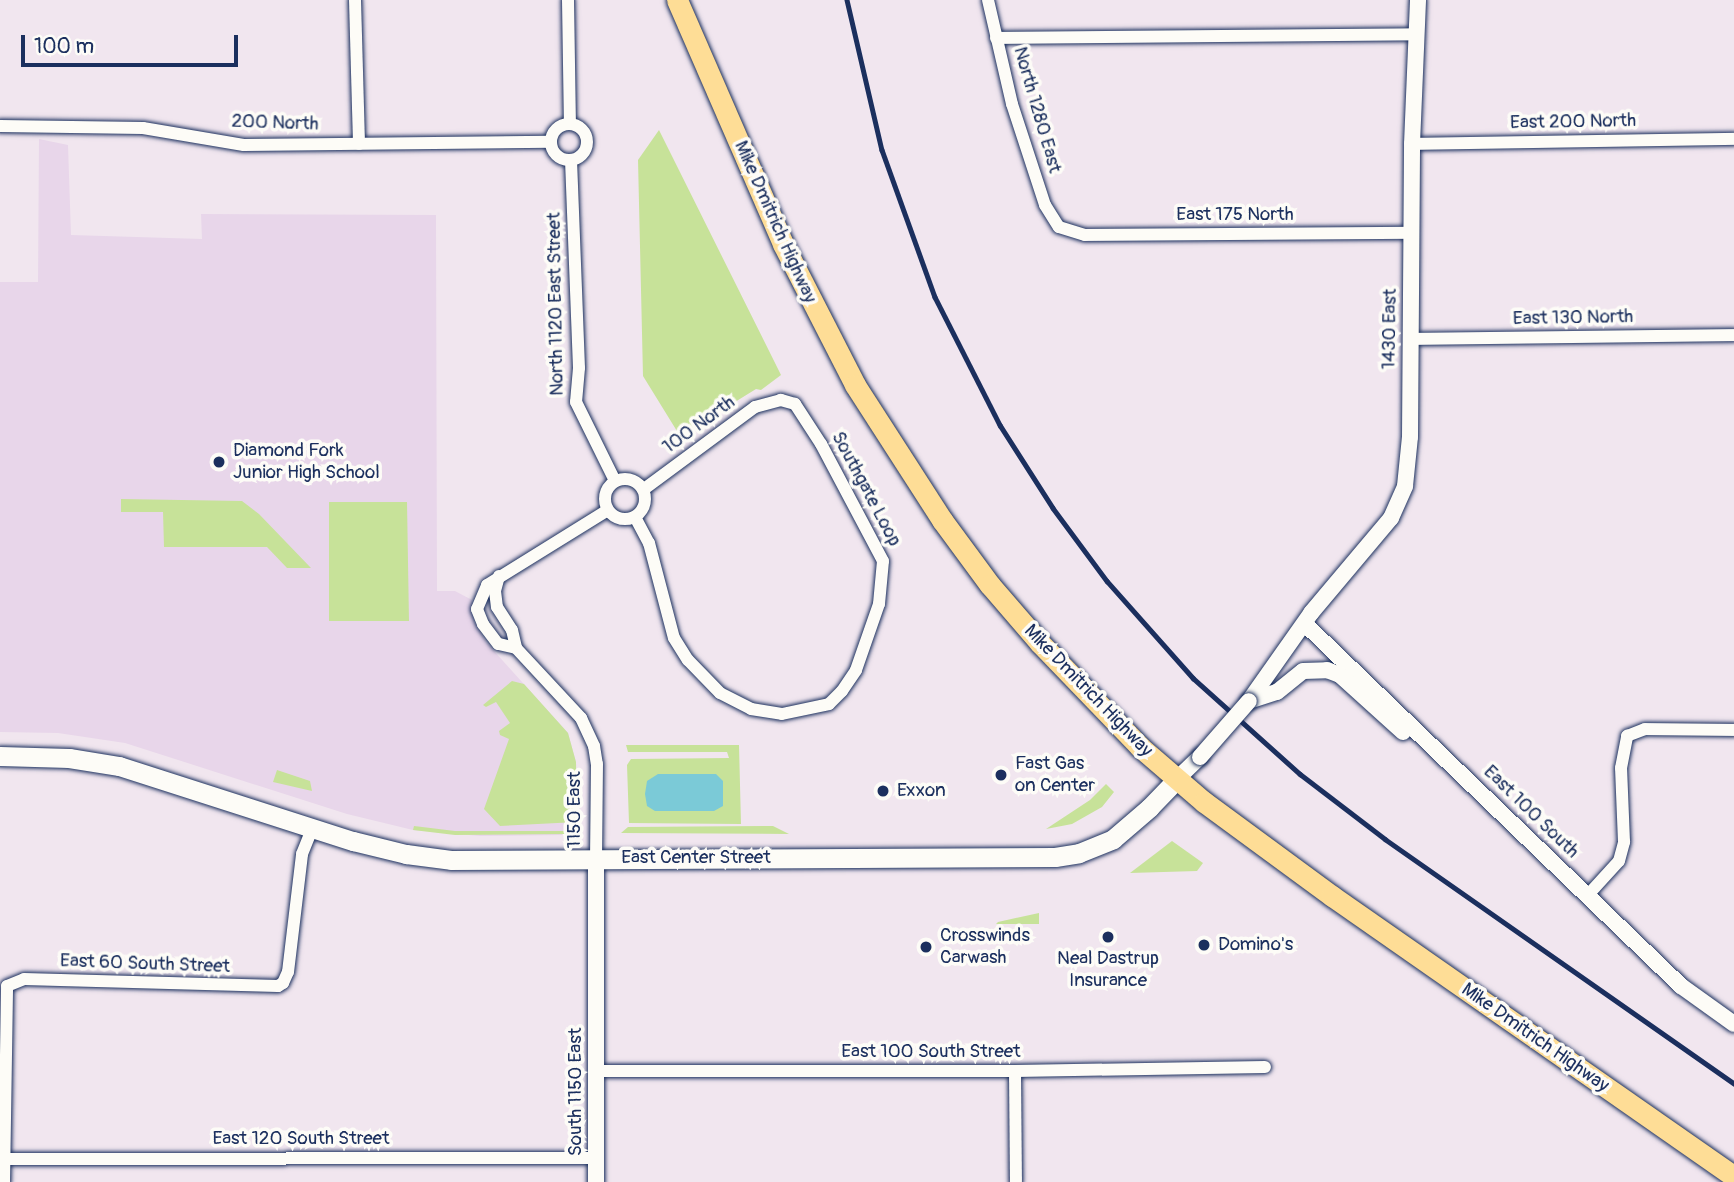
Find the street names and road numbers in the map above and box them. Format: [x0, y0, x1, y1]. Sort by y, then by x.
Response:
street label: North 1280 East [1008, 44, 1066, 176]
street label: 200 North [231, 110, 319, 136]
street label: East 200 North [1510, 110, 1636, 134]
street label: Mike Dmitrich Highway [729, 137, 821, 307]
street label: East 175 North [1176, 204, 1294, 226]
street label: North 1120 East Street [543, 212, 569, 396]
street label: 1430 East [1378, 288, 1402, 370]
street label: East 130 North [1513, 306, 1633, 330]
street label: 100 North [658, 391, 740, 459]
street label: Southgate Loop [826, 428, 906, 550]
street label: Mike Dmitrich Highway [1019, 620, 1157, 762]
street label: East 100 South [1479, 761, 1583, 863]
street label: 1150 East [564, 771, 586, 849]
street label: East Center Street [621, 847, 771, 869]
street label: East 60 South Street [60, 950, 230, 978]
street label: Mike Dmitrich Highway [1457, 978, 1613, 1098]
street label: South 1150 East [565, 1028, 587, 1156]
street label: East 100 South Street [841, 1041, 1021, 1063]
street label: East 120 South Street [212, 1128, 390, 1150]

